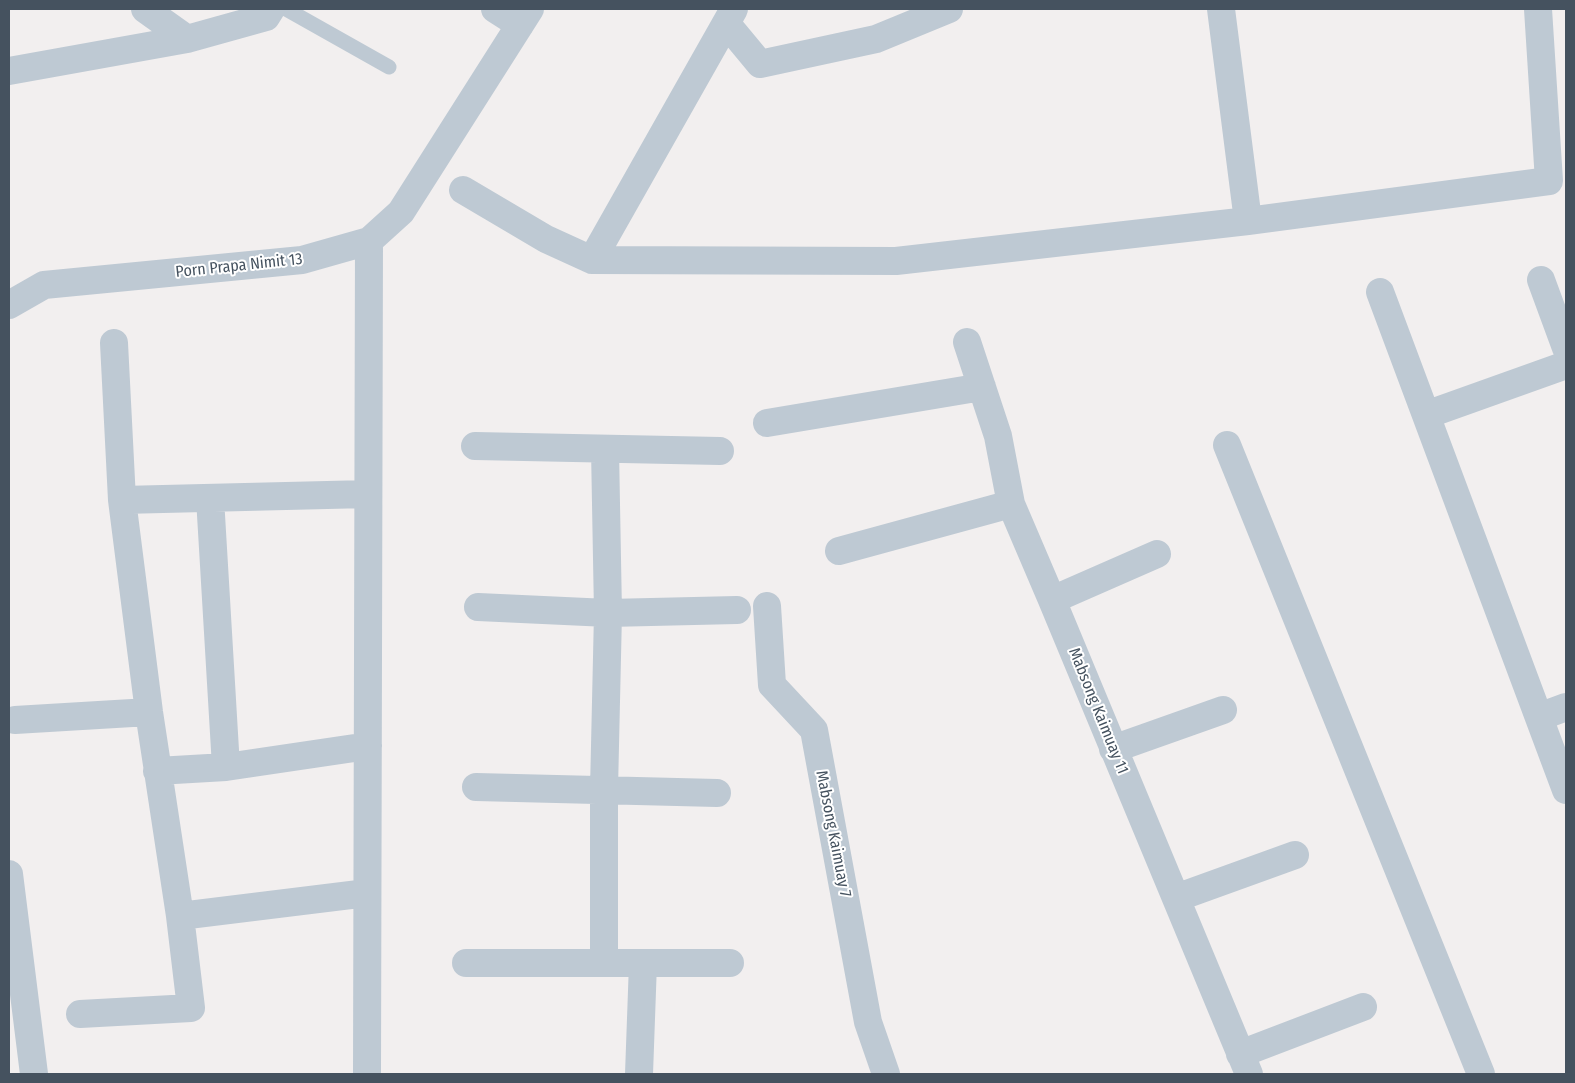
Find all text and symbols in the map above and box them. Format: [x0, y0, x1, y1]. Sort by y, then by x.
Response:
street label: Porn Prapa Nimit 13 [175, 250, 303, 282]
street label: Mabsong Kaimuay 11 [1064, 645, 1132, 777]
street label: Mabsong Kaimuay 7 [811, 769, 855, 899]

